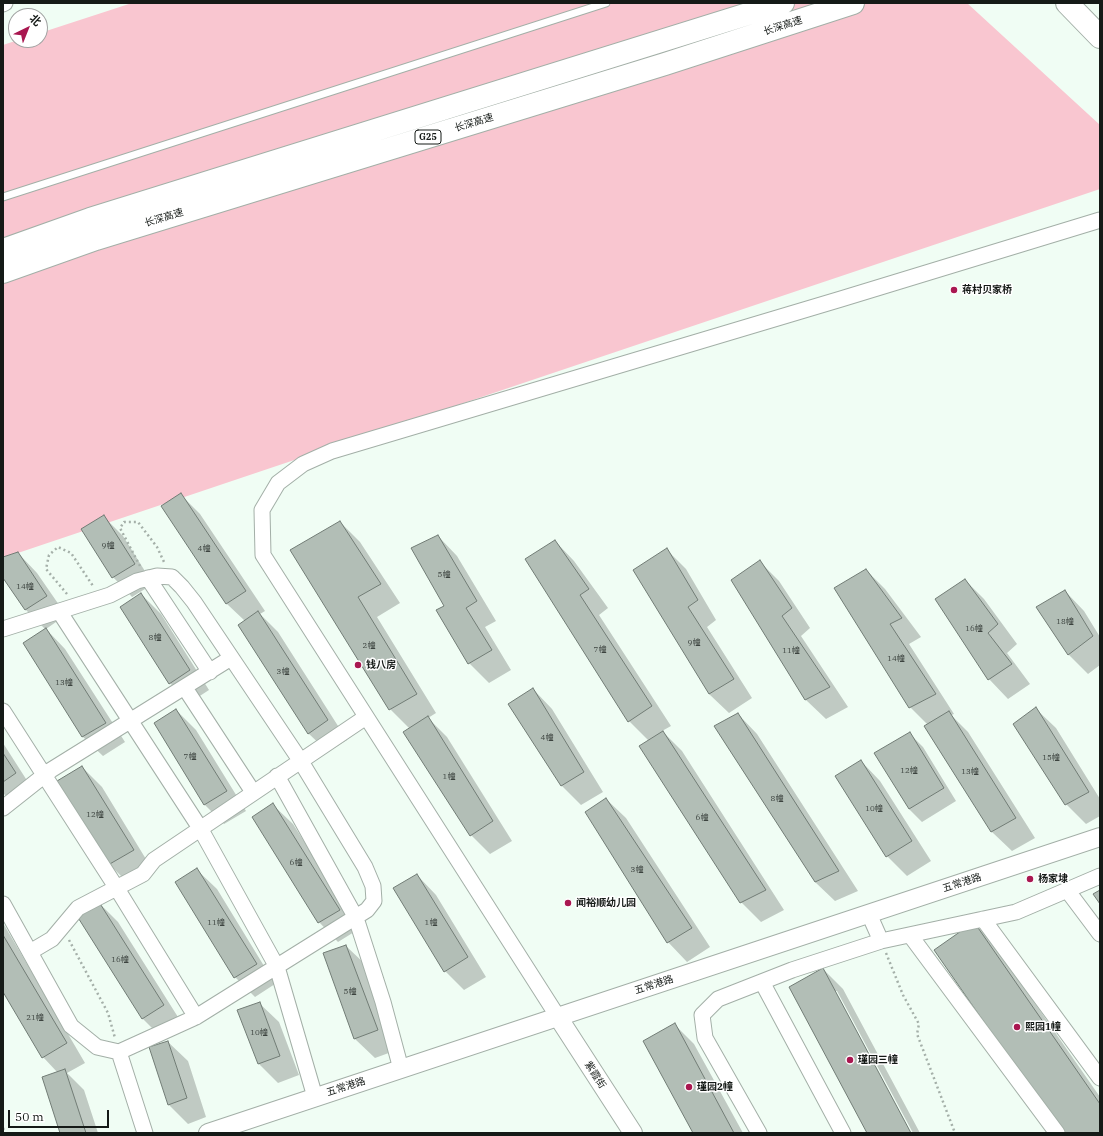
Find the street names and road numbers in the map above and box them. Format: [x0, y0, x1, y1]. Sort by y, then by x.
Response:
street label: 长深高速 [762, 14, 804, 38]
street label: 长深高速 [453, 111, 495, 135]
road number: G25 [415, 130, 441, 144]
street label: 长深高速 [143, 206, 185, 230]
street label: 五常港路 [941, 871, 983, 895]
street label: 五常港路 [633, 973, 675, 997]
street label: 紫霞街 [582, 1059, 608, 1091]
street label: 五常港路 [325, 1075, 367, 1099]

